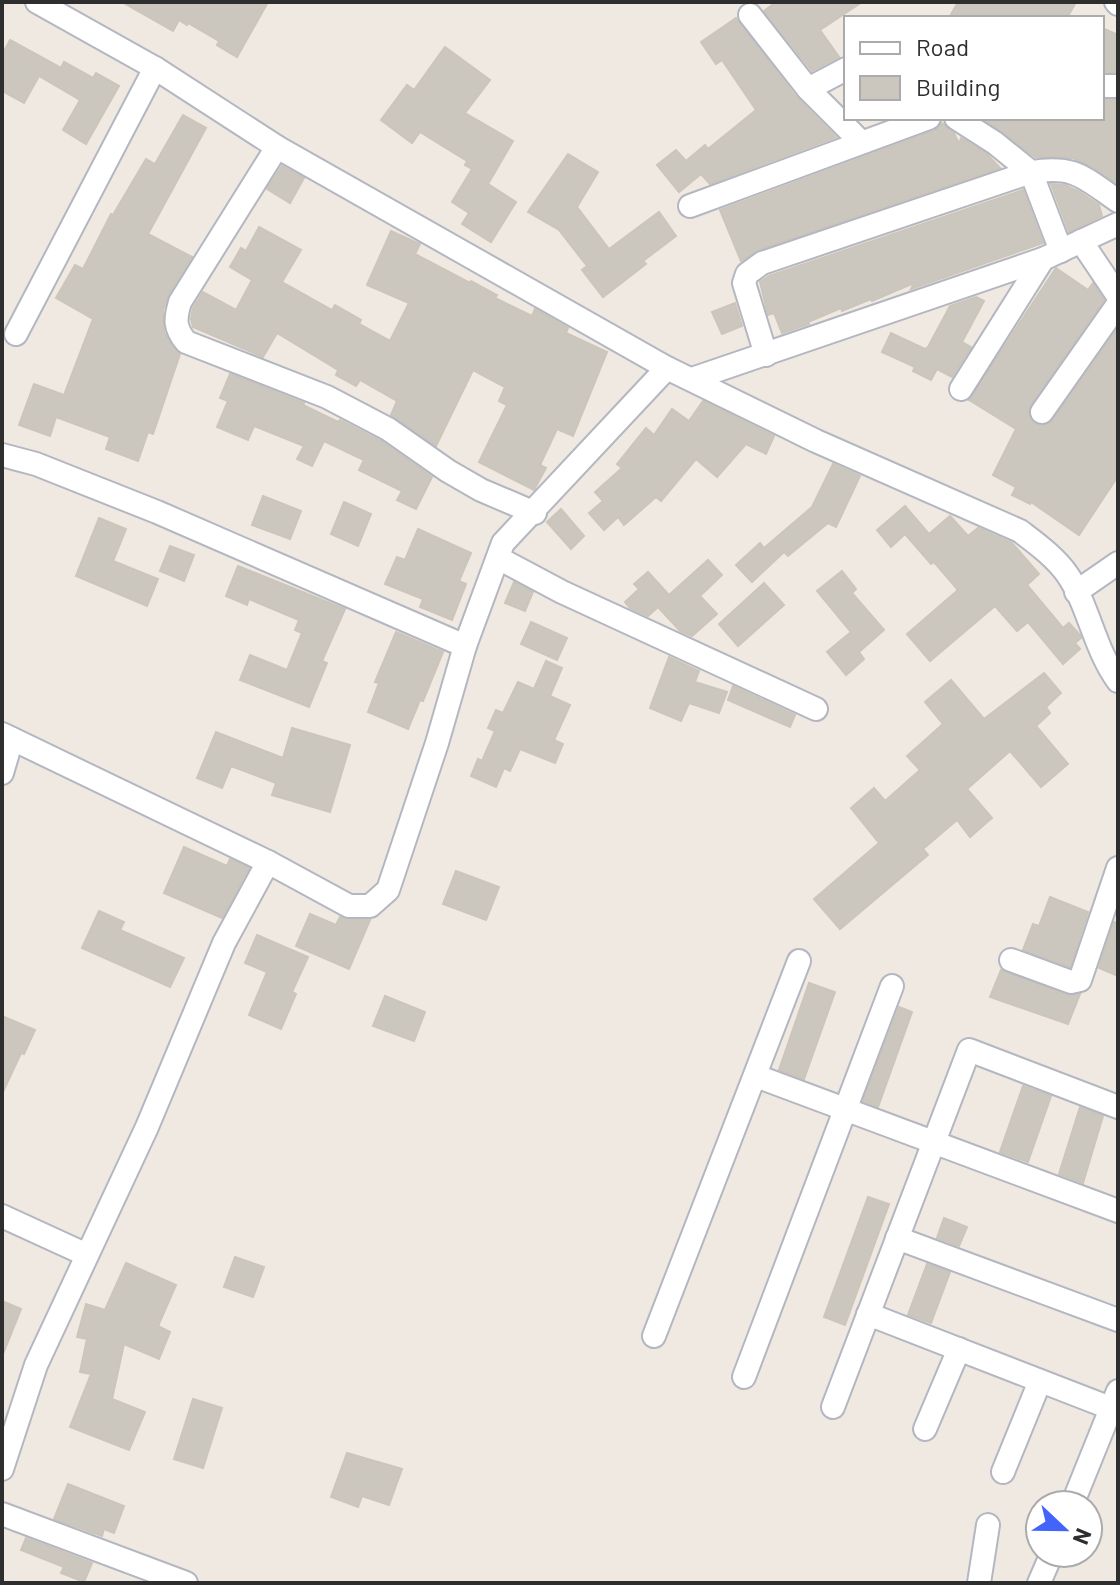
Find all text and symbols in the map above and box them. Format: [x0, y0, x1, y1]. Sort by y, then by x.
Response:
legend [844, 16, 1104, 120]
text: Road [916, 32, 969, 61]
text: Building [916, 72, 1000, 101]
north arrow [1024, 1489, 1104, 1569]
text: N [1069, 1525, 1098, 1549]

